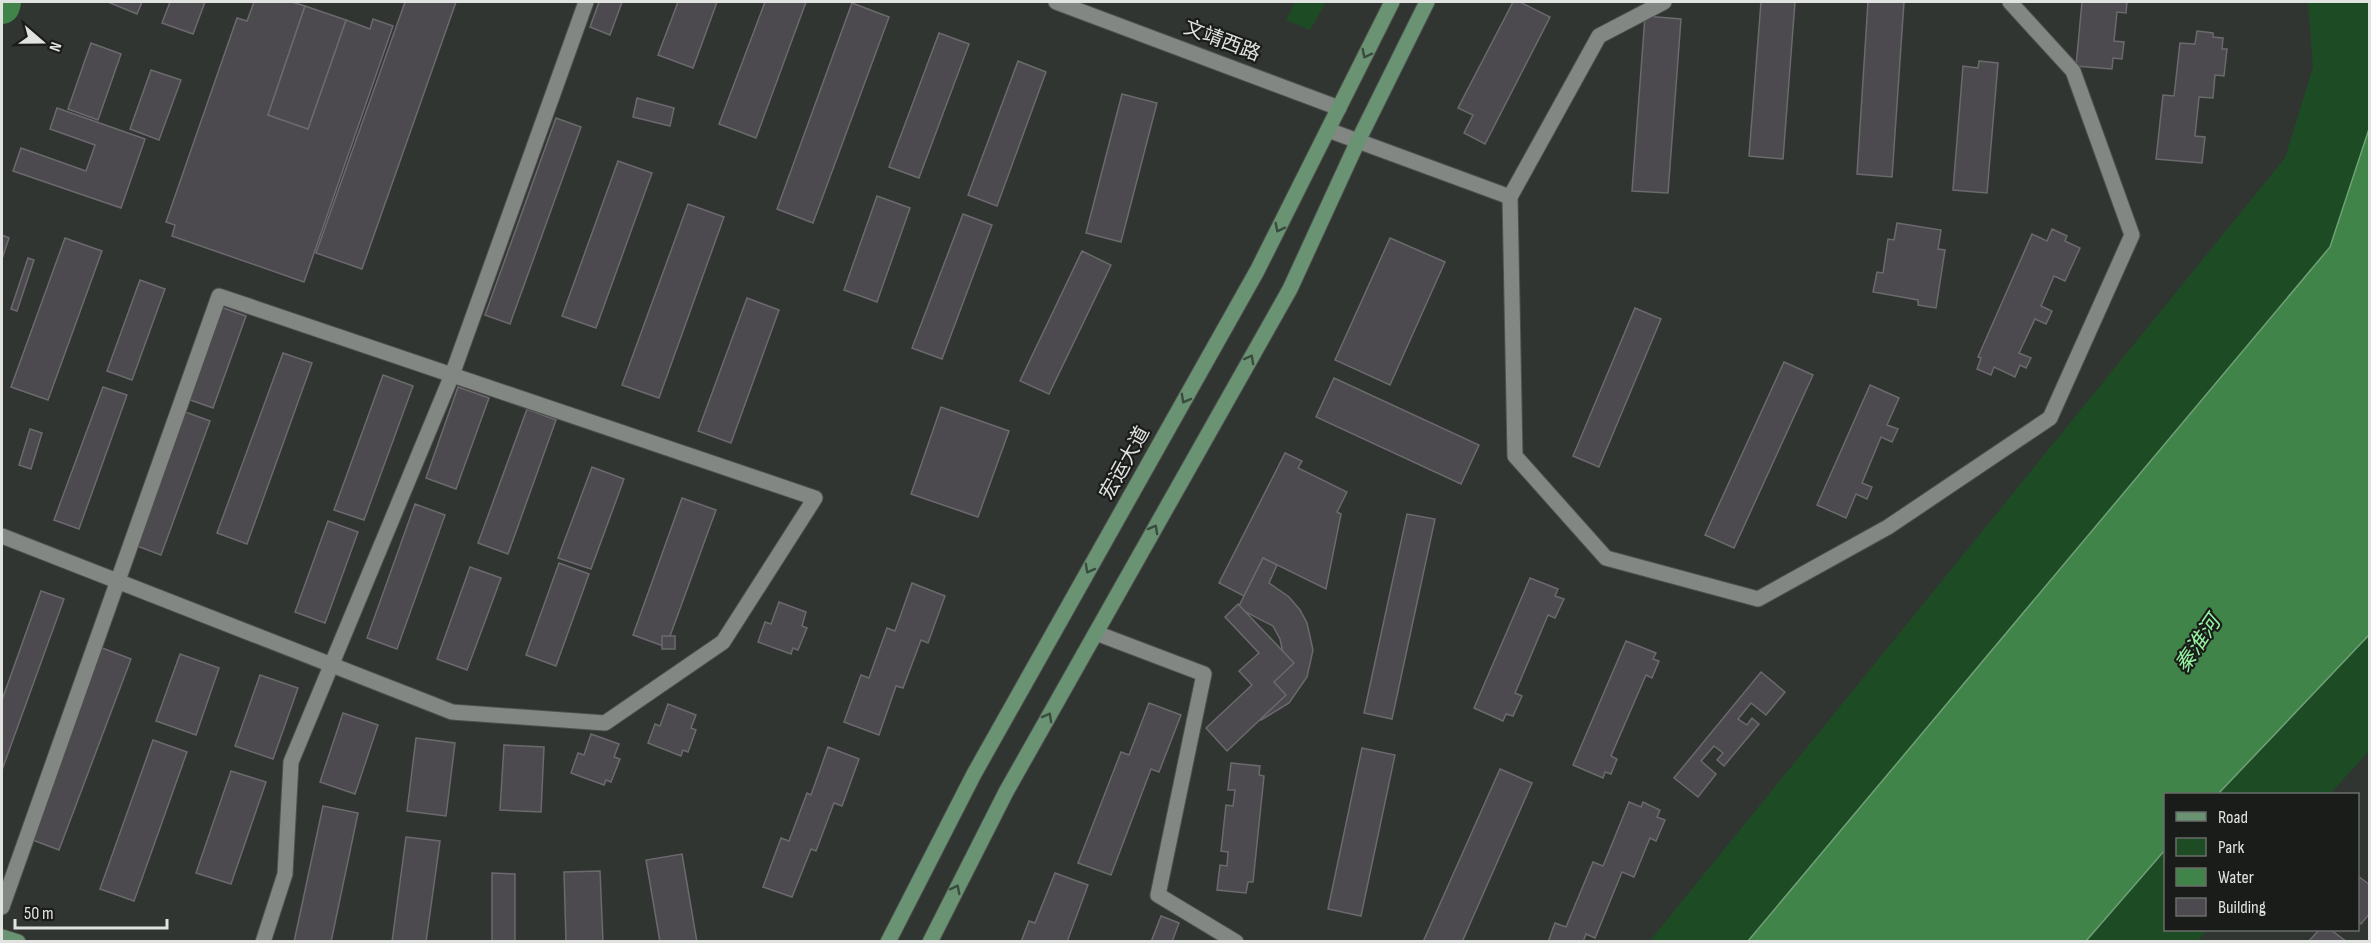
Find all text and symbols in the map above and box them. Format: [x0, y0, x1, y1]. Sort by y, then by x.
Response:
north arrow [12, 12, 72, 72]
street label: 文靖西路 [1180, 15, 1264, 67]
text: N [44, 39, 65, 54]
one-way arrow [1362, 47, 1373, 58]
one-way arrow [1274, 222, 1286, 233]
one-way arrow [1243, 355, 1254, 366]
one-way arrow [1181, 393, 1192, 403]
street label: 宏运大道 [1095, 422, 1155, 504]
one-way arrow [1147, 525, 1158, 535]
one-way arrow [1085, 563, 1096, 573]
water label: 秦淮河 [2170, 608, 2228, 677]
one-way arrow [1041, 713, 1052, 724]
legend [2164, 793, 2359, 931]
text: Road [2218, 807, 2248, 828]
text: Park [2218, 837, 2244, 858]
text: Water [2218, 867, 2254, 888]
one-way arrow [949, 885, 961, 896]
scale bar [15, 892, 166, 930]
text: Building [2218, 897, 2266, 918]
text: 50 m [24, 903, 54, 924]

